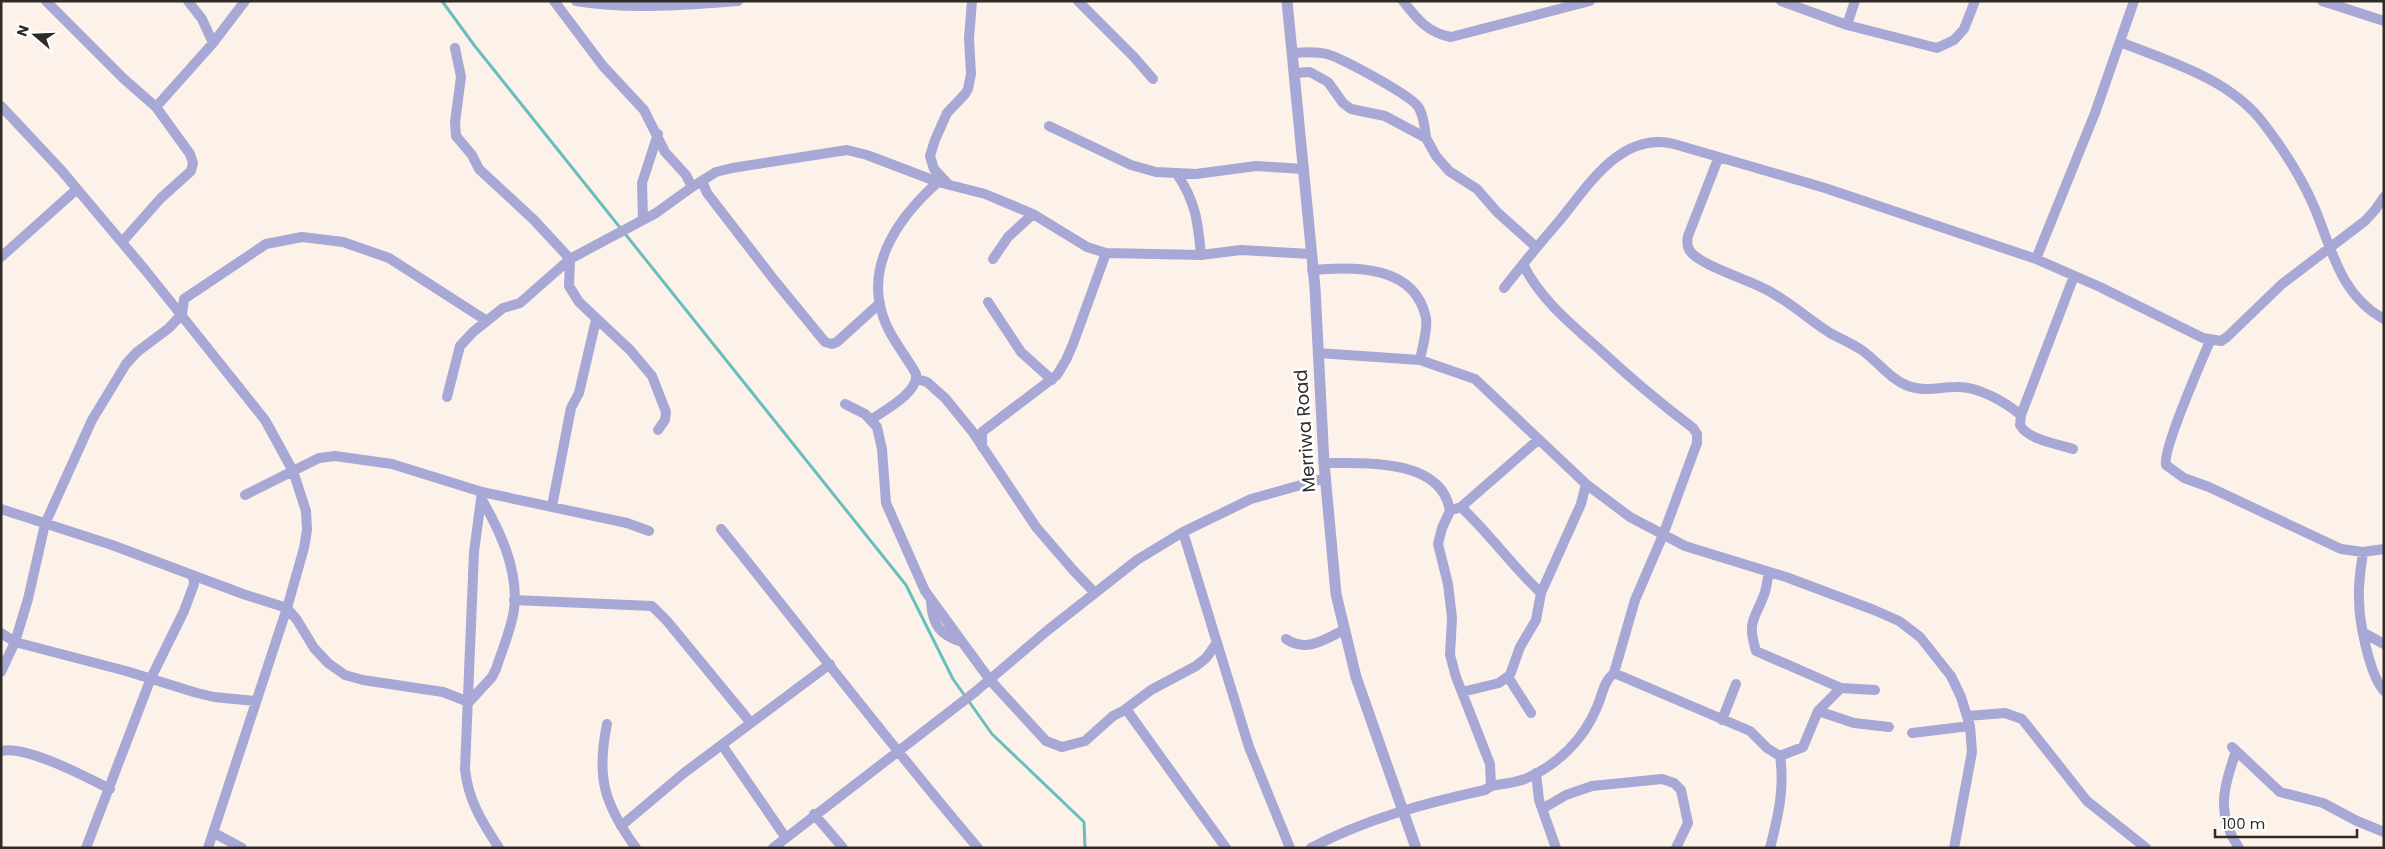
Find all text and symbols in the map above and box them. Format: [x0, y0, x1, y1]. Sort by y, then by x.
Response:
north arrow [10, 10, 60, 60]
text: N [12, 23, 34, 39]
street label: Merriwa Road [1288, 369, 1321, 493]
scale bar [2215, 806, 2358, 838]
text: 100 m [2222, 813, 2265, 834]

